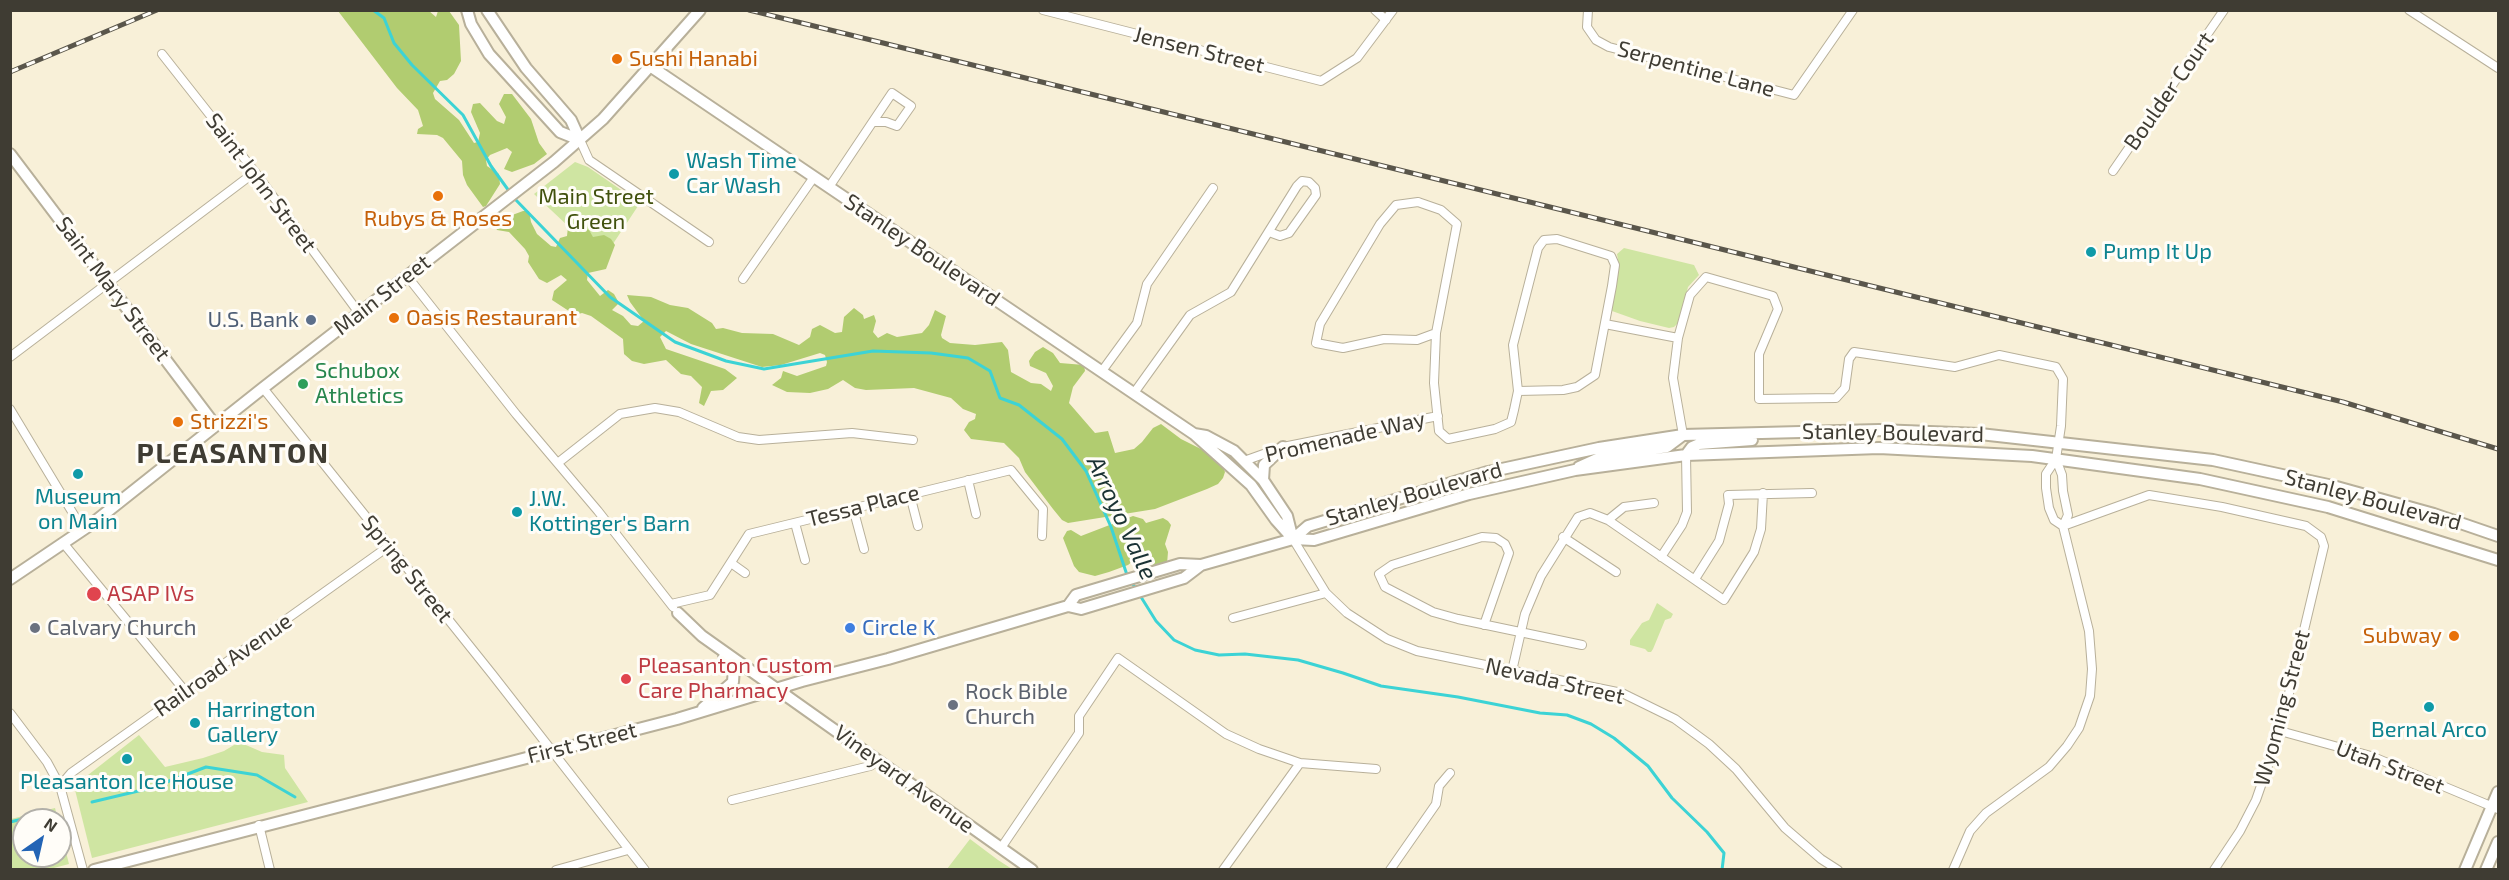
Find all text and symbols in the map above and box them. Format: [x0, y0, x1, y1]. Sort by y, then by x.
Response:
street label: Jensen Street [1131, 21, 1267, 79]
street label: Boulder Court [2119, 27, 2219, 155]
street label: Serpentine Lane [1615, 35, 1777, 103]
place label: Sushi Hanabi [629, 46, 758, 72]
marker: Sushi Hanabi [610, 52, 624, 66]
street label: Saint John Street [200, 108, 322, 258]
place label: Wash Time Car Wash [686, 148, 797, 200]
marker: Wash Time Car Wash [667, 167, 681, 181]
park label: Main Street Green [538, 184, 654, 236]
street label: Stanley Boulevard [839, 188, 1005, 312]
marker: Rubys & Roses [431, 189, 445, 203]
place label: Rubys & Roses [364, 206, 512, 232]
street label: Saint Mary Street [50, 212, 176, 366]
place label: Pump It Up [2103, 239, 2212, 265]
marker: Pump It Up [2084, 245, 2098, 259]
street label: Main Street [328, 249, 436, 341]
place label: Oasis Restaurant [406, 305, 577, 331]
place label: U.S. Bank [208, 307, 299, 333]
marker: Oasis Restaurant [387, 311, 401, 325]
marker: U.S. Bank [304, 313, 318, 327]
place label: Schubox Athletics [315, 358, 404, 410]
marker: Schubox Athletics [296, 377, 310, 391]
street label: Promenade Way [1262, 406, 1428, 468]
place label: Strizzi's [190, 409, 269, 435]
marker: Strizzi's [171, 415, 185, 429]
street label: Stanley Boulevard [1802, 418, 1984, 448]
district label: PLEASANTON [137, 437, 329, 471]
water label: Arroyo Valle [1081, 451, 1163, 585]
street label: Stanley Boulevard [1323, 456, 1505, 532]
street label: Stanley Boulevard [2282, 464, 2464, 536]
marker: Museum on Main [71, 467, 85, 481]
street label: Tessa Place [804, 479, 922, 533]
place label: Museum on Main [35, 484, 121, 536]
place label: J.W. Kottinger's Barn [529, 486, 690, 538]
marker: J.W. Kottinger's Barn [510, 505, 524, 519]
street label: Spring Street [356, 510, 458, 628]
place label: ASAP IVs [107, 581, 194, 607]
marker: ASAP IVs [85, 585, 103, 603]
street label: Railroad Avenue [149, 608, 297, 722]
place label: Calvary Church [47, 615, 197, 641]
place label: Circle K [862, 615, 936, 641]
marker: Calvary Church [28, 621, 42, 635]
marker: Circle K [843, 621, 857, 635]
place label: Subway [2363, 623, 2442, 649]
street label: Wyoming Street [2248, 627, 2316, 789]
marker: Subway [2447, 629, 2461, 643]
street label: Nevada Street [1483, 652, 1627, 710]
place label: Pleasanton Custom Care Pharmacy [638, 653, 832, 704]
marker: Pleasanton Custom Care Pharmacy [619, 672, 633, 686]
place label: Rock Bible Church [965, 679, 1068, 730]
place label: Harrington Gallery [207, 697, 316, 748]
marker: Rock Bible Church [946, 698, 960, 712]
marker: Bernal Arco [2422, 700, 2436, 714]
marker: Harrington Gallery [188, 716, 202, 730]
street label: First Street [525, 717, 639, 769]
place label: Bernal Arco [2371, 717, 2487, 743]
street label: Vineyard Avenue [829, 719, 979, 839]
street label: Utah Street [2332, 734, 2448, 800]
marker: Pleasanton Ice House [120, 752, 134, 766]
place label: Pleasanton Ice House [20, 769, 234, 795]
north arrow [12, 808, 72, 868]
text: N [41, 813, 61, 835]

